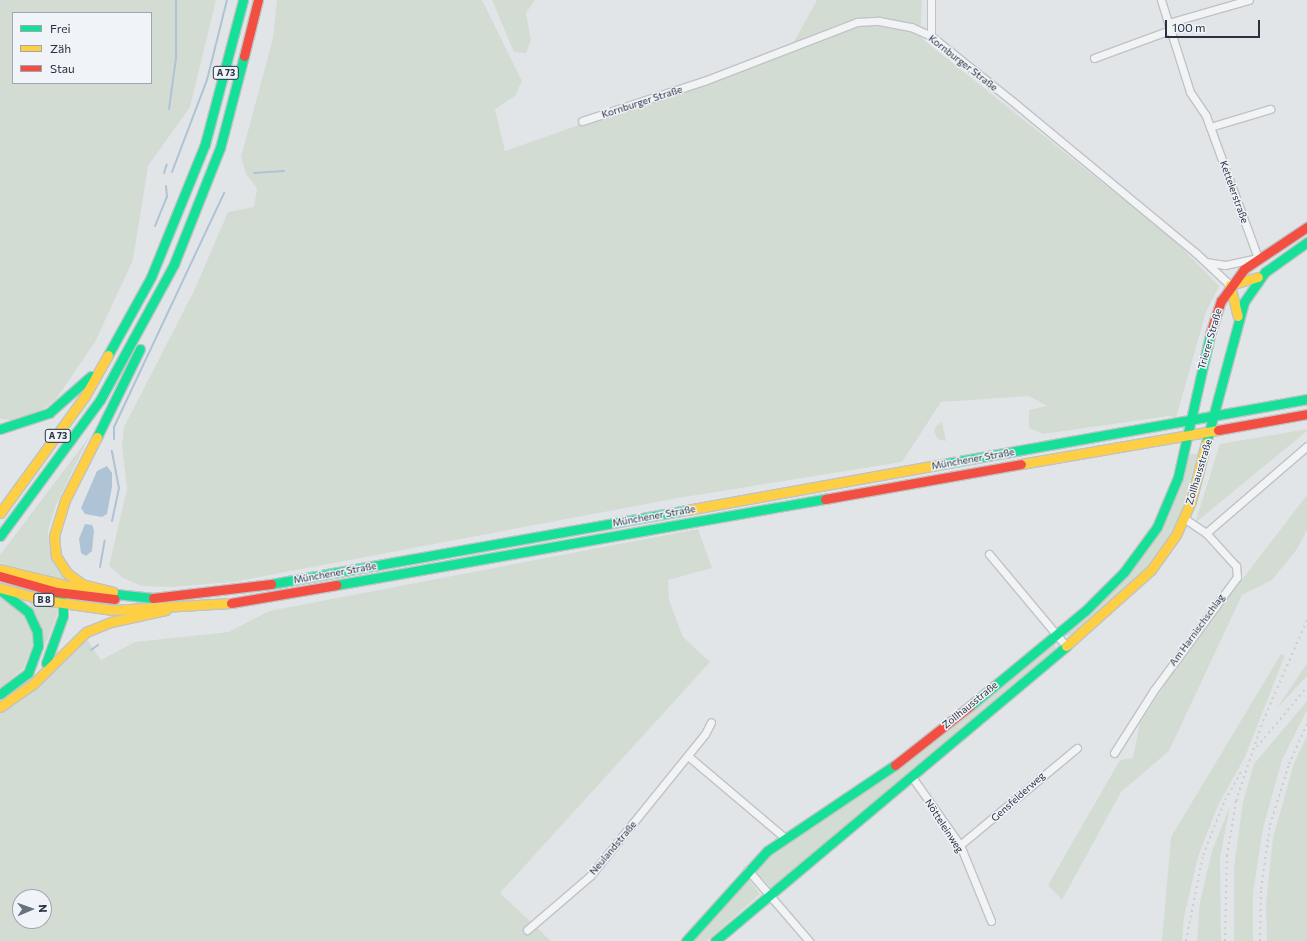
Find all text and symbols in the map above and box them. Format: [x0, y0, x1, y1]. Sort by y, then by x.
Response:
legend [12, 12, 152, 84]
scale bar [1167, 12, 1262, 38]
text: 100 m [1172, 20, 1206, 34]
text: Frei [50, 21, 71, 35]
street label: Kornburger Straße [926, 32, 1000, 94]
text: Zäh [50, 41, 71, 55]
text: Stau [50, 61, 75, 75]
road number: A 73 [212, 66, 240, 80]
street label: Kornburger Straße [600, 83, 684, 121]
street label: Kettelerstraße [1217, 159, 1251, 225]
street label: Trierer Straße [1196, 307, 1224, 371]
road number: A 73 [44, 429, 72, 443]
street label: Zollhausstraße [1183, 438, 1215, 506]
street label: Münchener Straße [931, 446, 1015, 472]
street label: Münchener Straße [612, 503, 696, 529]
street label: Münchener Straße [293, 560, 377, 586]
street label: Am Harnischschlag [1167, 592, 1227, 668]
road number: B 8 [33, 593, 55, 607]
street label: Zollhausstraße [940, 679, 1000, 731]
street label: Gensfelderweg [989, 770, 1047, 824]
street label: Nötteleinweg [922, 797, 966, 855]
street label: Neulandstraße [587, 819, 639, 877]
north arrow [12, 889, 52, 929]
text: N [37, 904, 50, 913]

